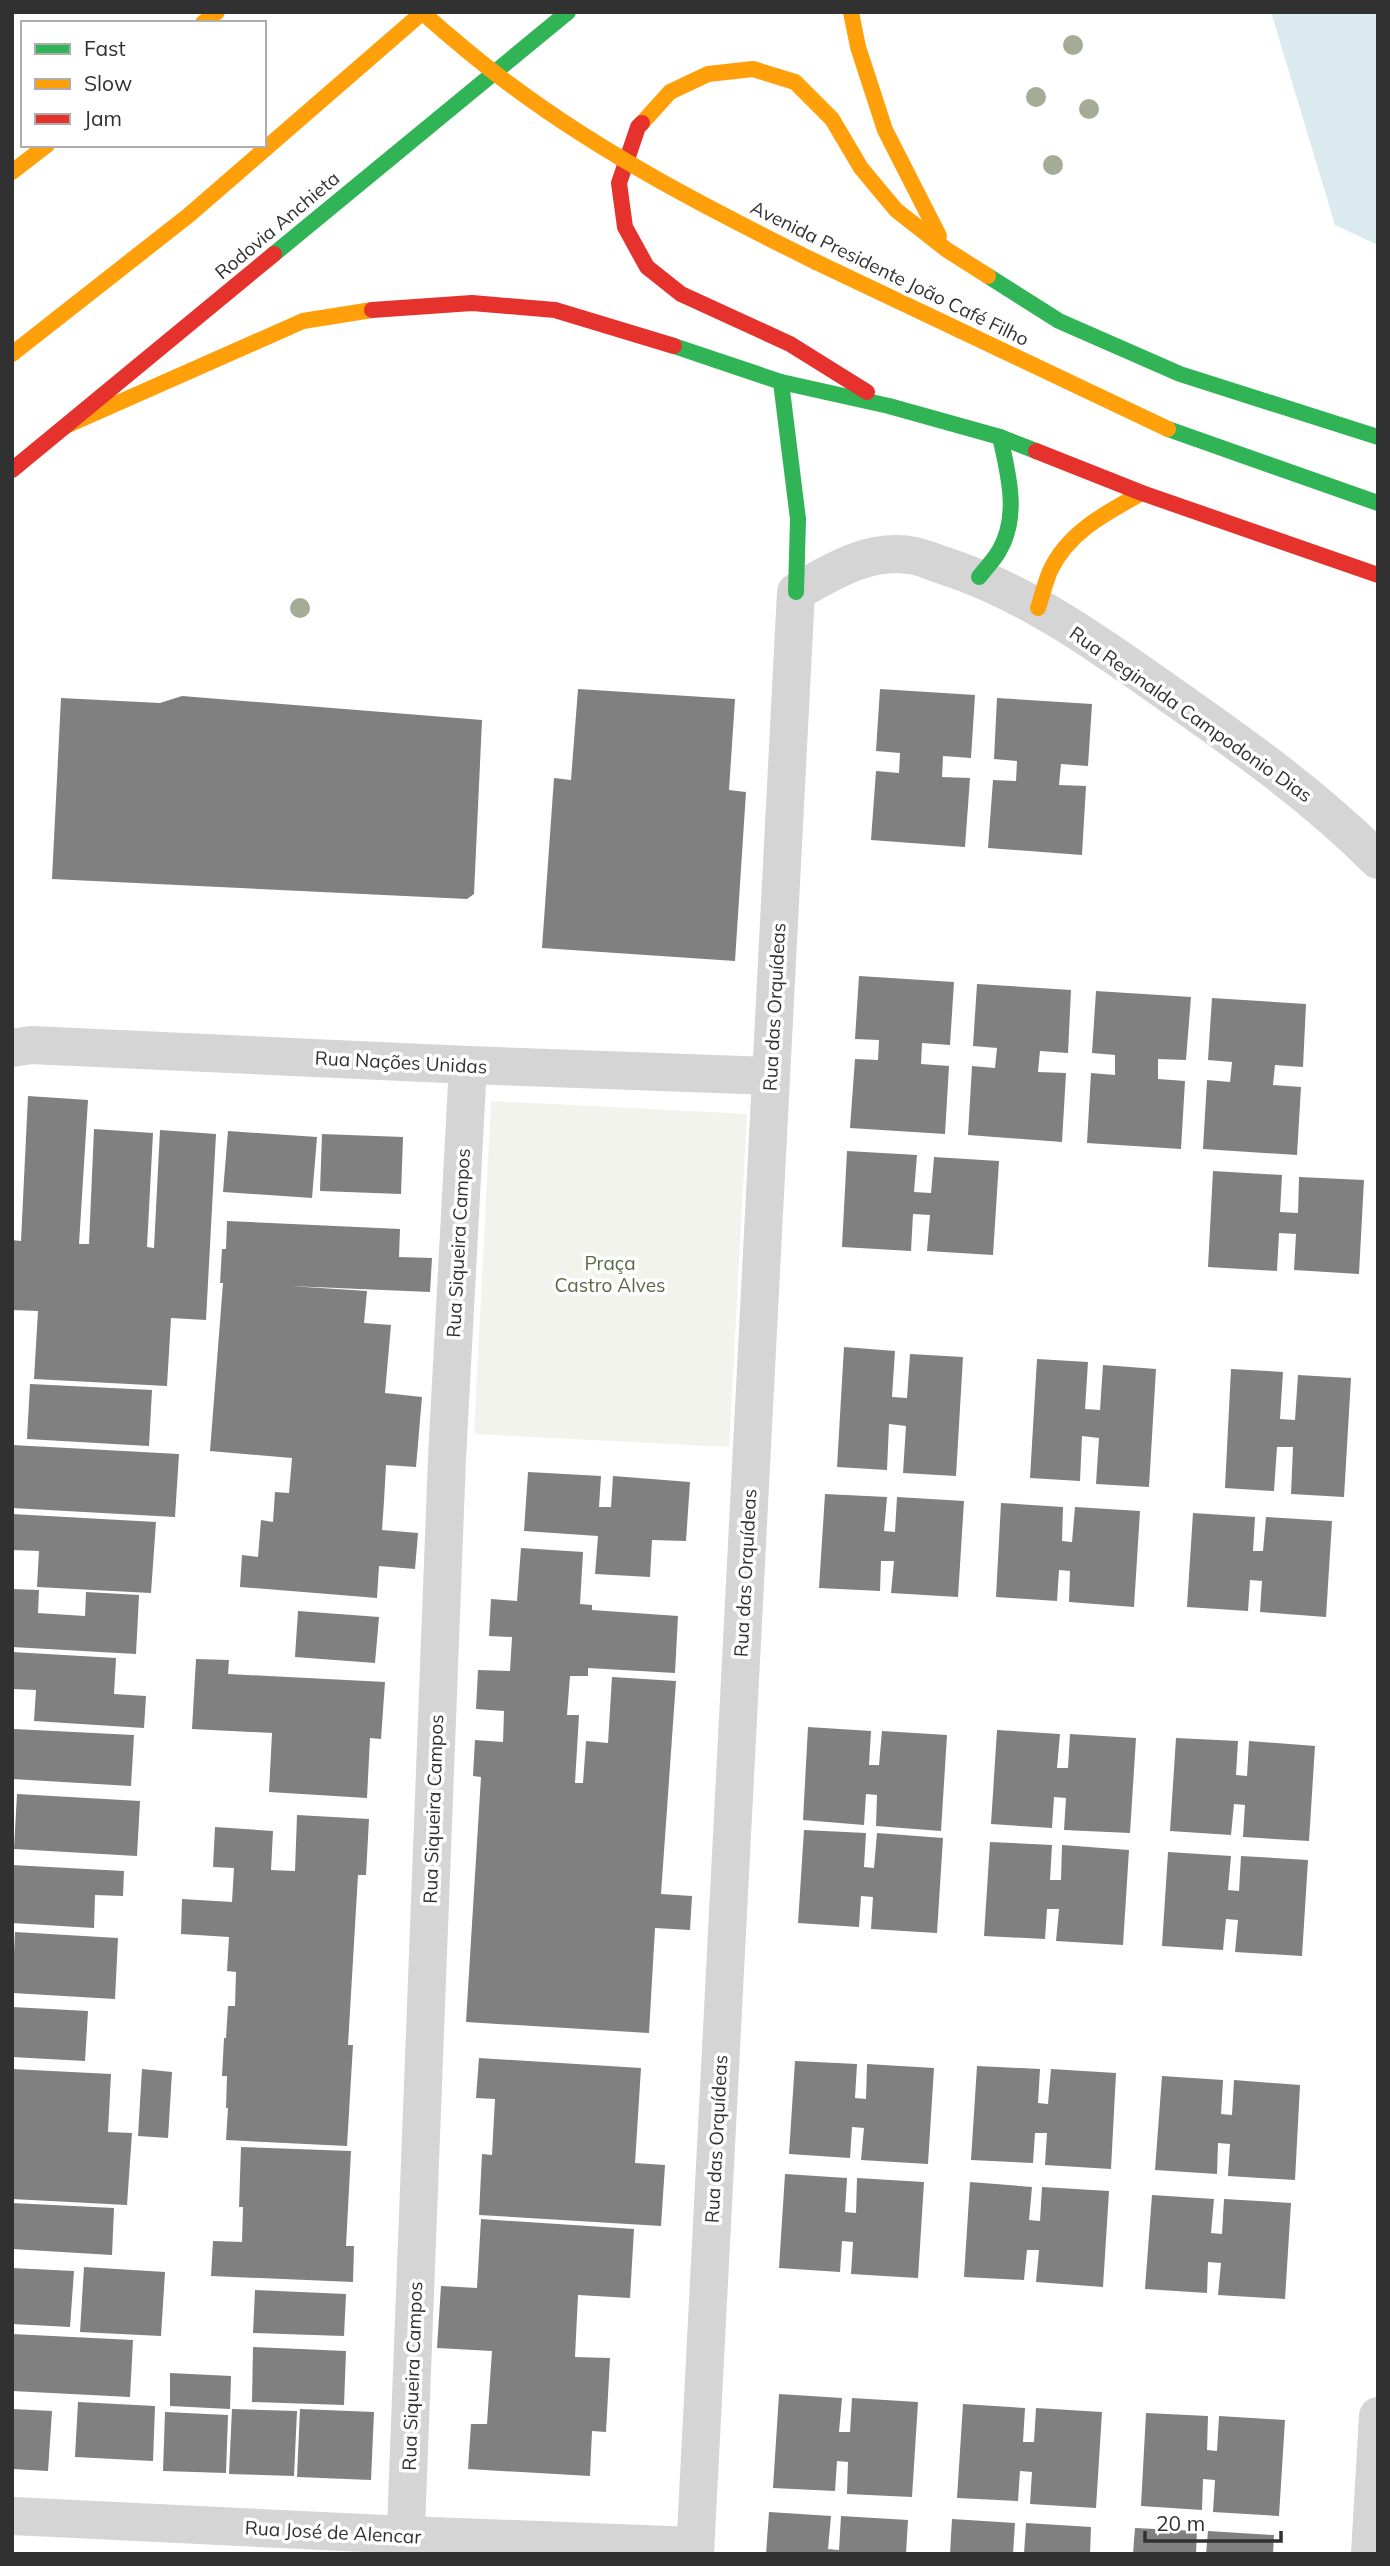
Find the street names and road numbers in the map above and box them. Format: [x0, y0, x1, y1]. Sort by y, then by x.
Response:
street label: Rodovia Anchieta [210, 166, 344, 284]
street label: Avenida Presidente João Café Filho [747, 195, 1033, 351]
street label: Rua Reginalda Campodonio Dias [1065, 621, 1317, 807]
street label: Rua das Orquídeas [758, 922, 790, 1092]
street label: Rua Nações Unidas [314, 1045, 488, 1079]
street label: Rua Siqueira Campos [441, 1148, 475, 1338]
street label: Rua das Orquídeas [729, 1488, 761, 1658]
street label: Rua Siqueira Campos [418, 1714, 448, 1904]
street label: Rua das Orquídeas [700, 2054, 732, 2224]
street label: Rua Siqueira Campos [397, 2281, 427, 2471]
street label: Rua José de Alencar [244, 2515, 422, 2549]

